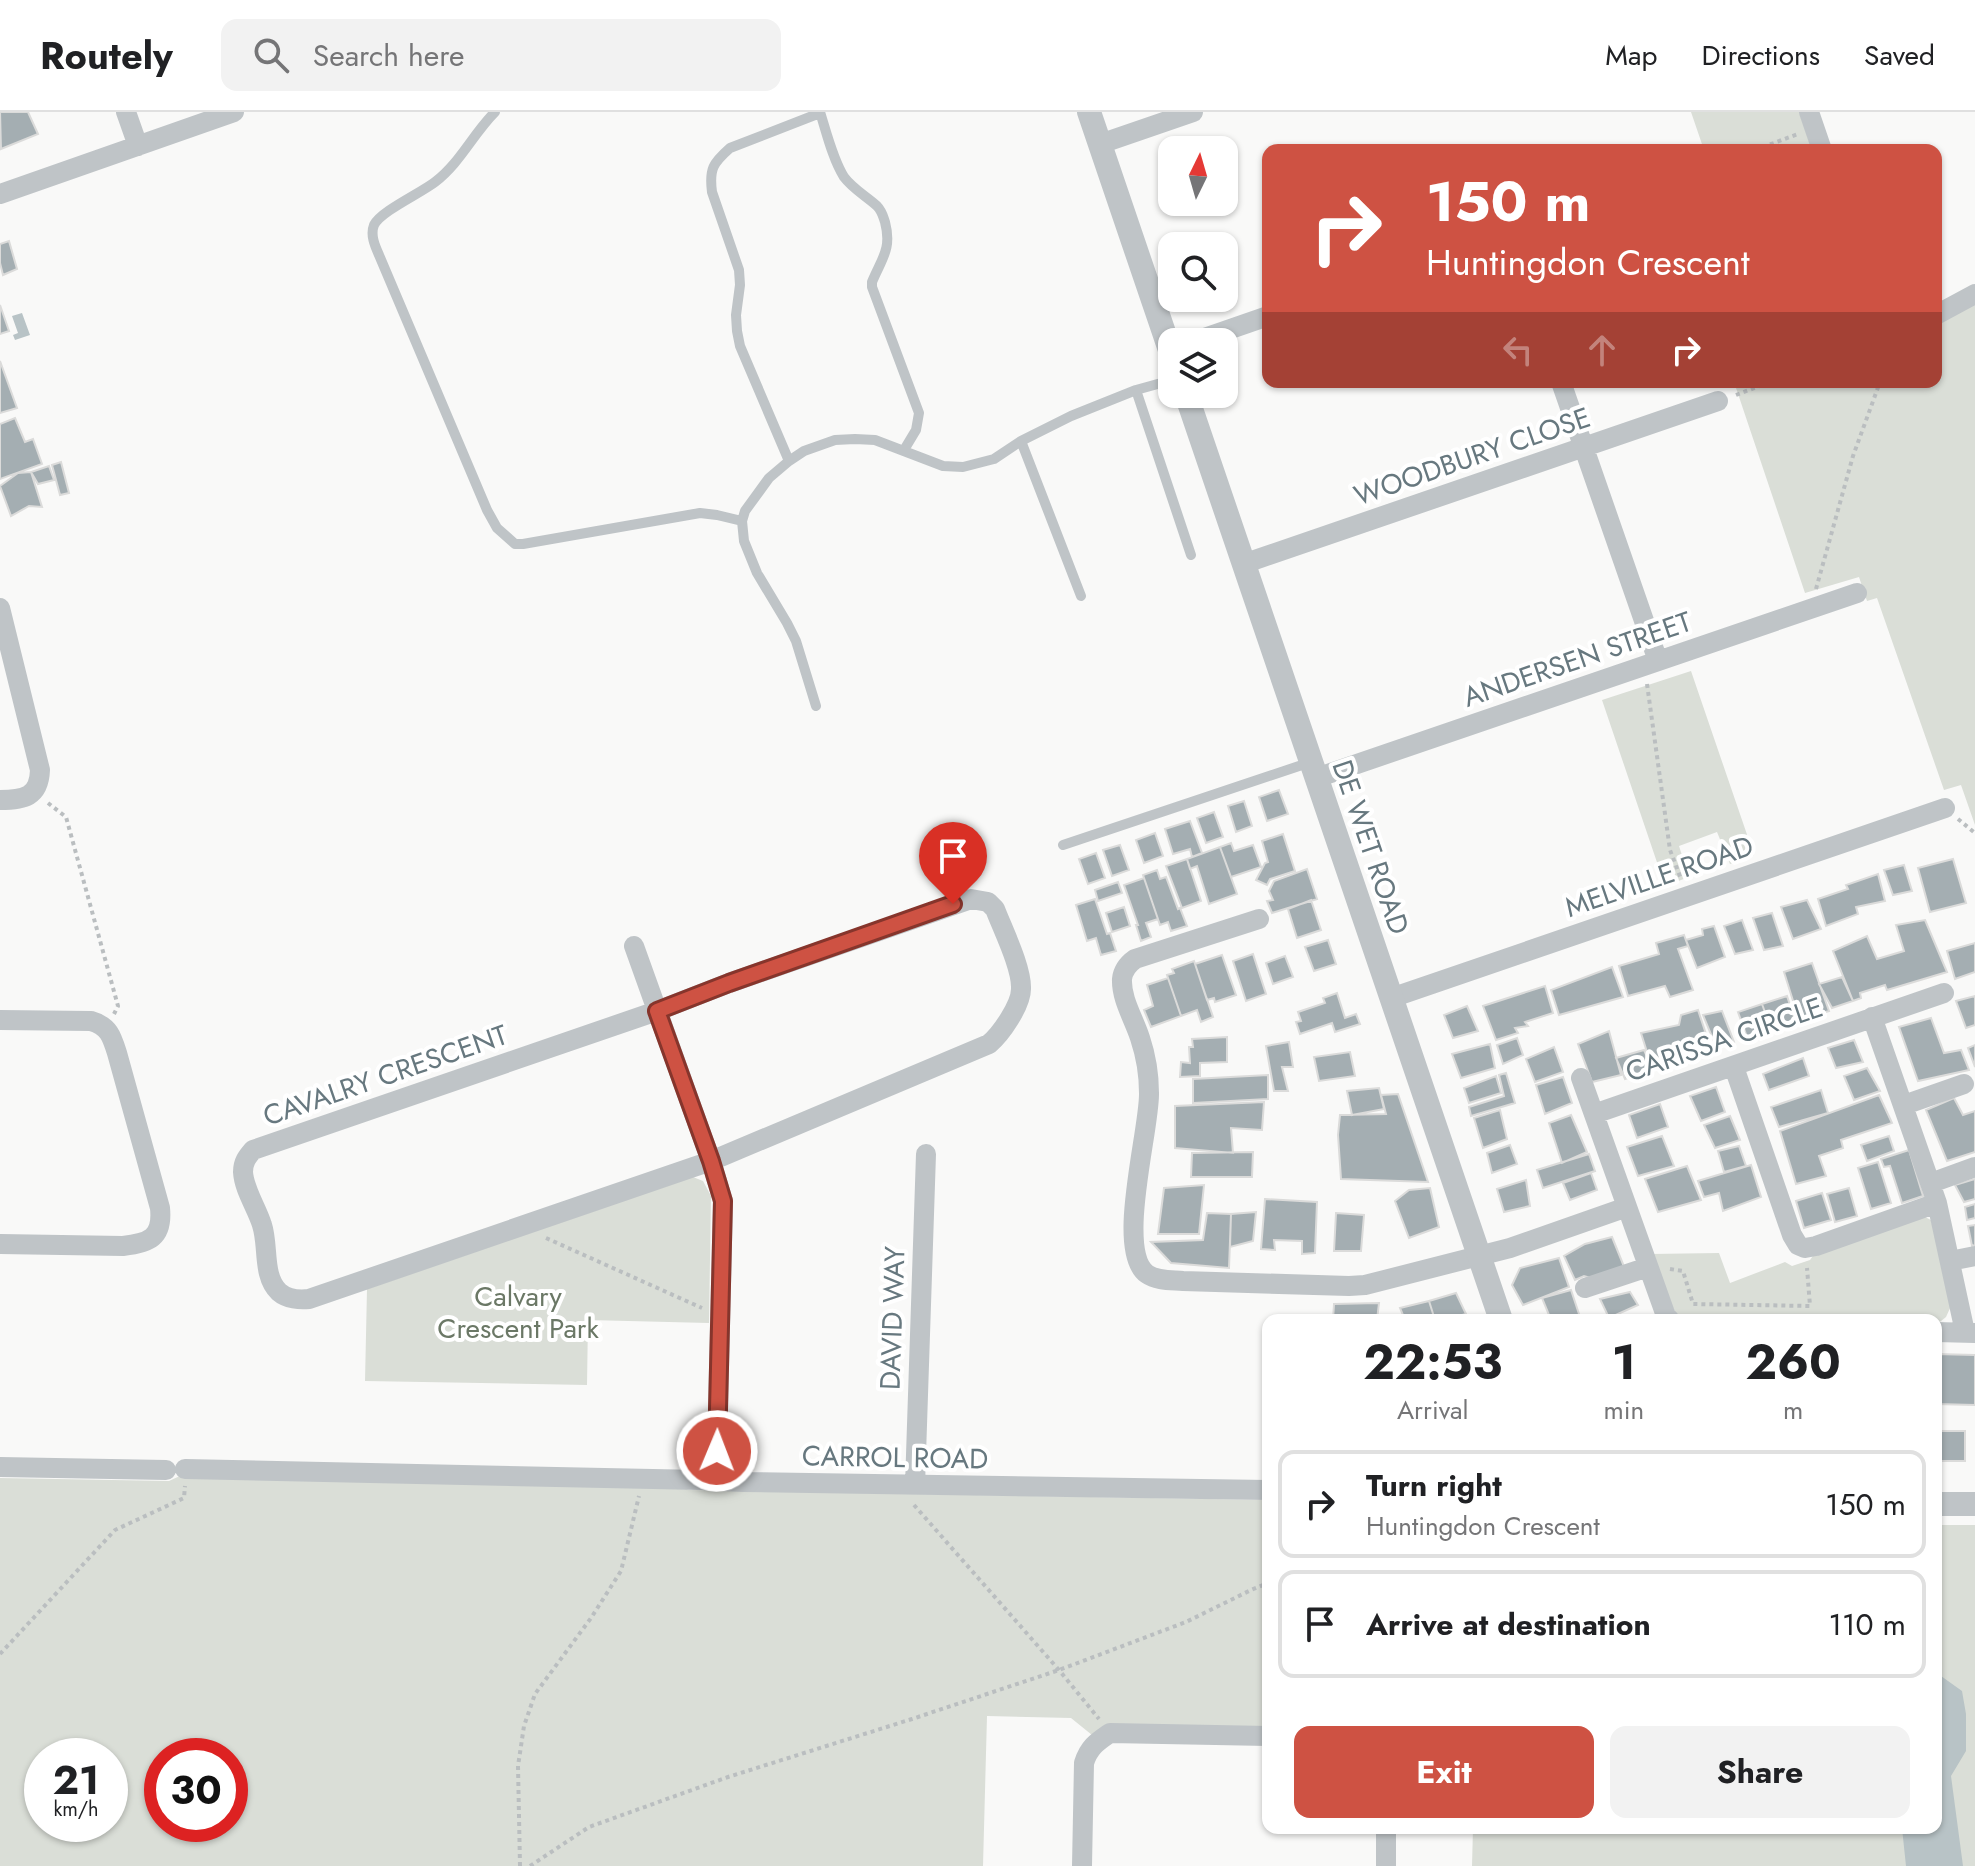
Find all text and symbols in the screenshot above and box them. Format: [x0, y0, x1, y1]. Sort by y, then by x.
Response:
search box [221, 19, 781, 91]
text: Routely [40, 28, 173, 83]
icon: search [249, 33, 293, 77]
text: Search here [313, 34, 465, 77]
text: Map [1605, 35, 1657, 76]
text: Directions [1701, 35, 1820, 76]
text: Saved [1864, 35, 1935, 76]
north arrow [1158, 136, 1238, 216]
map controls [1158, 136, 1238, 408]
text: 150 m [1426, 161, 1590, 242]
icon: right [1294, 176, 1398, 280]
button: search [1158, 232, 1238, 312]
text: Huntingdon Crescent [1426, 236, 1750, 288]
button: layers [1158, 328, 1238, 408]
icon: left [1496, 328, 1540, 372]
icon: ahead [1580, 328, 1624, 372]
icon: right [1664, 328, 1708, 372]
street label: WOODBURY CLOSE [1349, 397, 1596, 516]
street label: ANDERSEN STREET [1457, 601, 1697, 718]
street label: DE WET ROAD [1322, 755, 1420, 940]
pin [919, 822, 987, 904]
street label: MELVILLE ROAD [1559, 825, 1759, 928]
icon: arrive [931, 834, 975, 878]
street label: CARISSA CIRCLE [1620, 987, 1828, 1092]
street label: CAVALRY CRESCENT [258, 1014, 513, 1137]
street label: DAVID WAY [870, 1245, 916, 1391]
park label: Calvary Crescent Park [437, 1276, 599, 1349]
text: 22:53 [1363, 1328, 1502, 1397]
text: 1 [1612, 1328, 1636, 1397]
text: 260 [1745, 1328, 1841, 1397]
text: Arrival [1397, 1391, 1469, 1429]
text: min [1604, 1391, 1644, 1429]
text: m [1783, 1391, 1803, 1429]
position arrow [675, 1409, 759, 1493]
street label: CARROL ROAD [802, 1435, 988, 1480]
text: Turn right [1366, 1464, 1502, 1507]
icon: right [1298, 1482, 1342, 1526]
text: 150 m [1825, 1483, 1906, 1526]
text: Huntingdon Crescent [1366, 1507, 1600, 1545]
icon: arrive [1298, 1602, 1342, 1646]
text: Arrive at destination [1366, 1603, 1651, 1646]
text: 110 m [1829, 1603, 1906, 1646]
button: Exit [1294, 1726, 1594, 1818]
button: Share [1610, 1726, 1910, 1818]
speed limit sign: 30 [144, 1738, 248, 1842]
text: 21 [53, 1751, 99, 1809]
text: km/h [53, 1795, 99, 1824]

